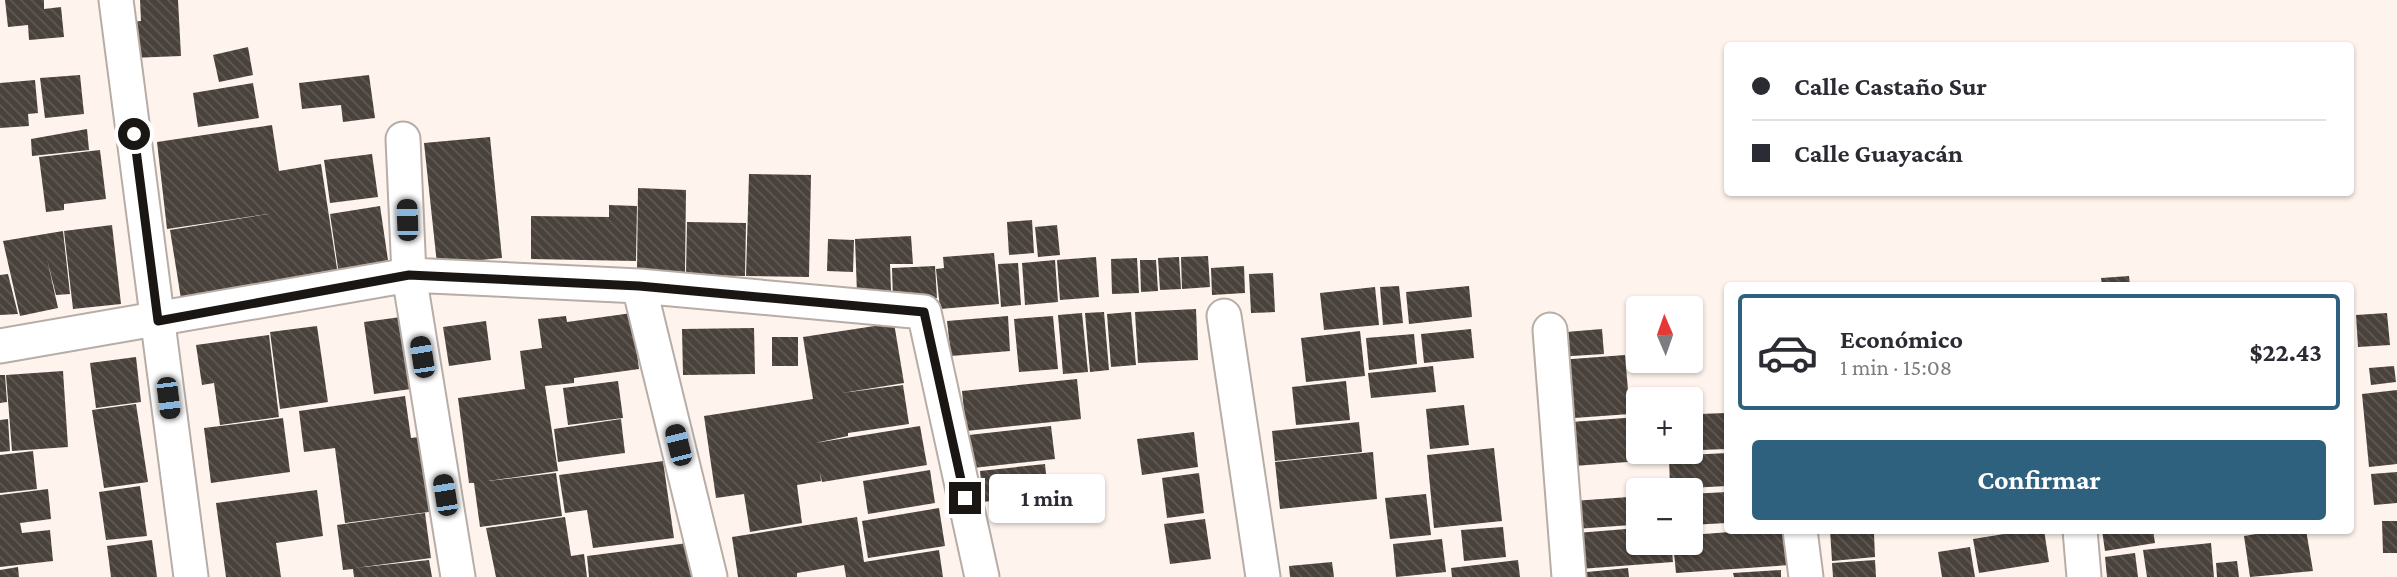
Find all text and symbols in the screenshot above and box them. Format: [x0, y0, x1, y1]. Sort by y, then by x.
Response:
text: Calle Castaño Sur [1794, 72, 1987, 101]
route start [118, 118, 150, 150]
text: Calle Guayacán [1794, 139, 1963, 168]
car [396, 199, 419, 241]
north arrow [1626, 296, 1703, 373]
map controls [1626, 296, 1703, 555]
icon: car [1756, 321, 1819, 384]
text: Económico [1840, 325, 1963, 354]
car [409, 335, 436, 379]
text: $22.43 [2250, 338, 2322, 367]
text: 1 min · 15:08 [1840, 354, 1952, 380]
car [156, 376, 181, 420]
button: + [1626, 387, 1703, 464]
car [663, 422, 694, 468]
button: Confirmar [1752, 440, 2326, 520]
car [432, 473, 459, 517]
callout: 1 min [990, 474, 1105, 522]
button: − [1626, 478, 1703, 555]
route end [949, 482, 981, 514]
text: 1 min [1021, 485, 1073, 511]

